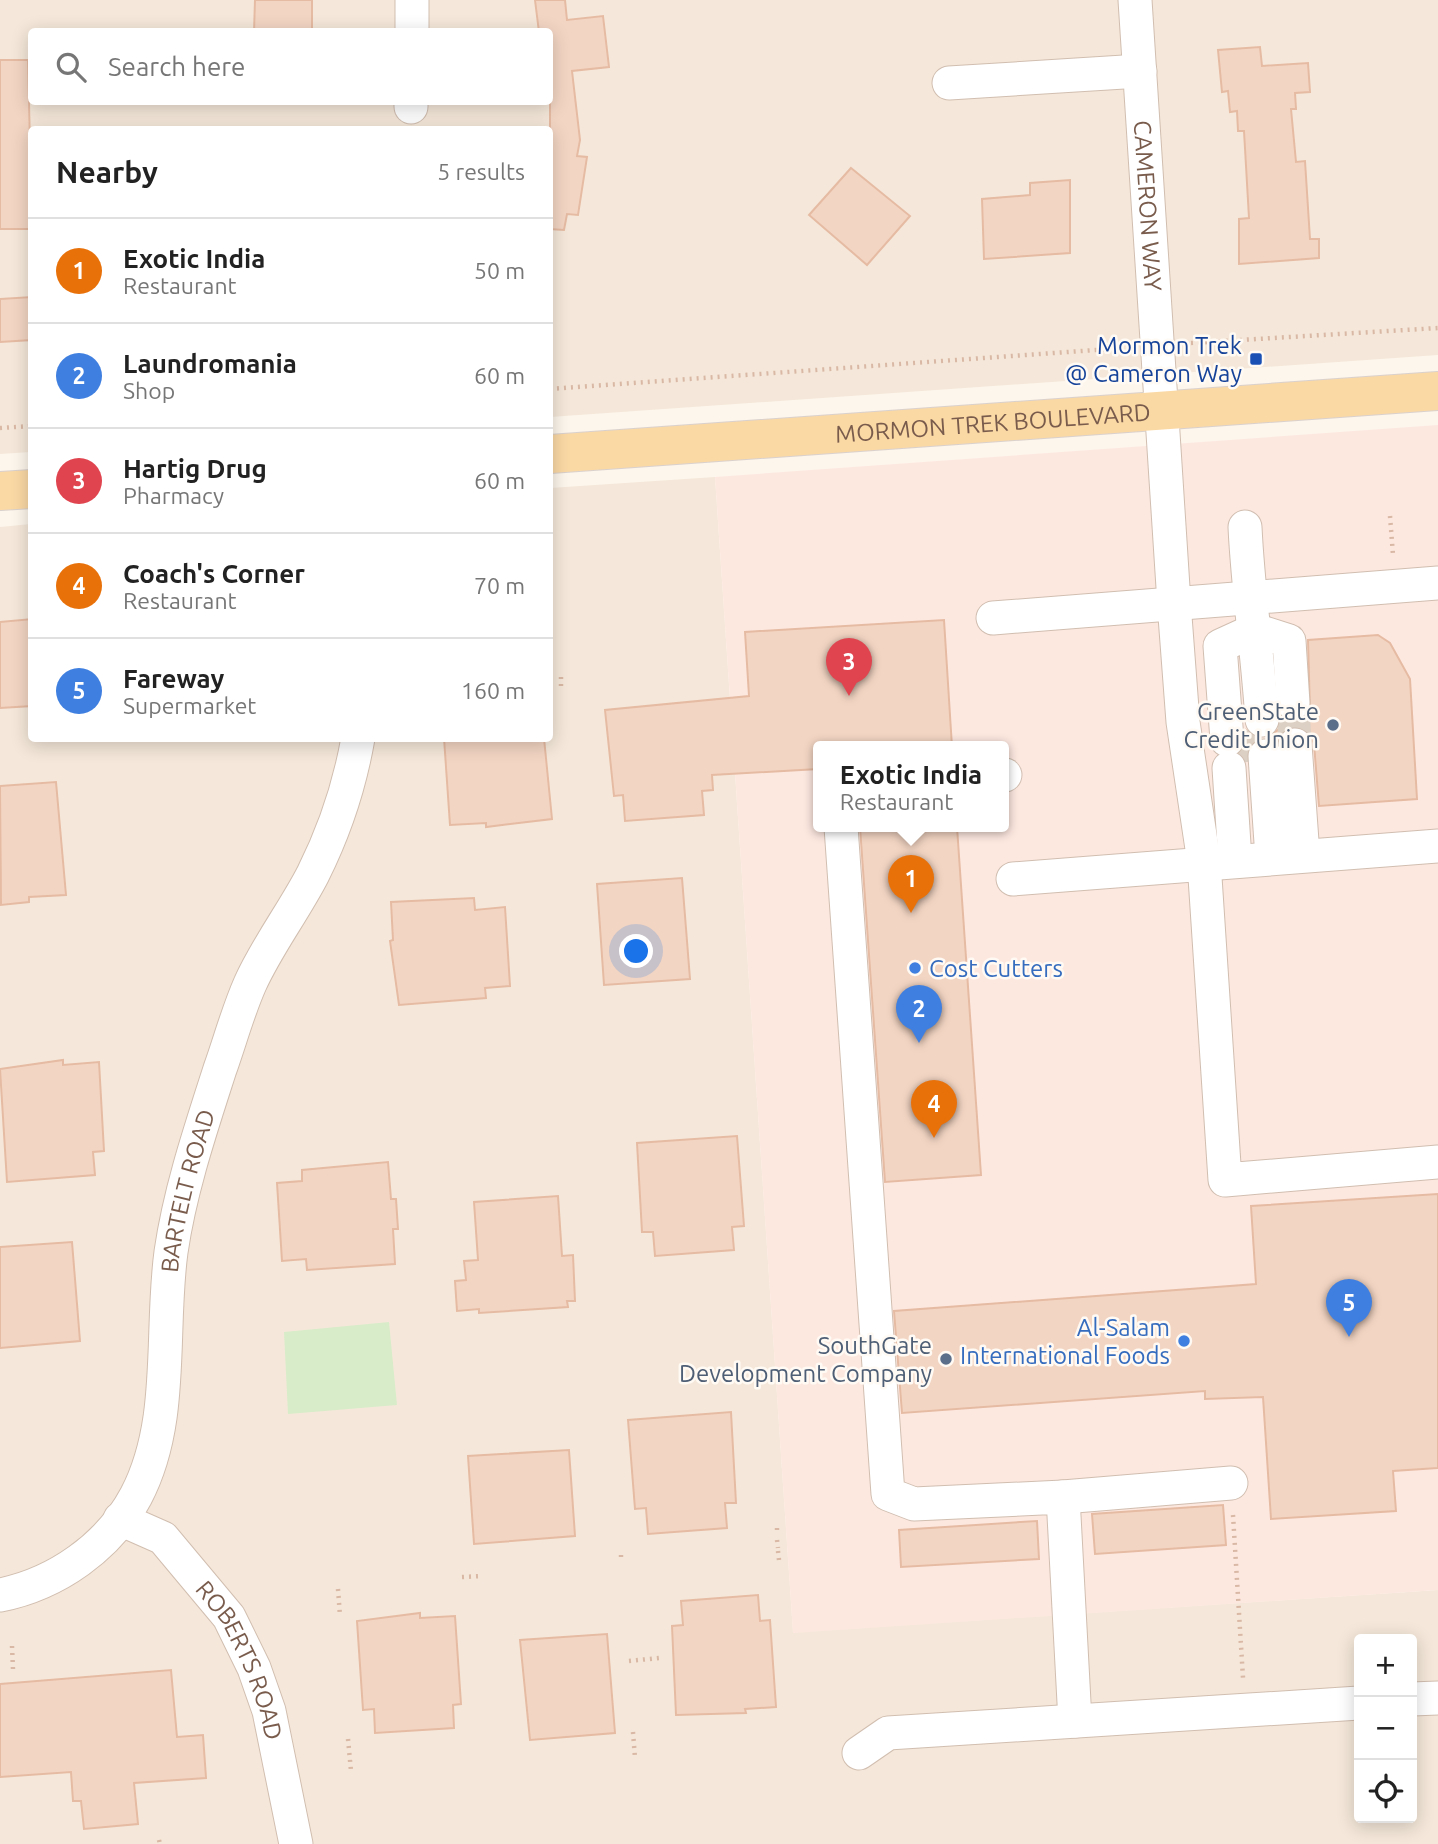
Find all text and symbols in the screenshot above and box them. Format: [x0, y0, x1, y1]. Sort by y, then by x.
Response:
search box [28, 28, 553, 105]
icon: search [52, 48, 90, 86]
text: Search here [108, 52, 245, 81]
street label: CAMERON WAY [1129, 119, 1167, 292]
text: Nearby [56, 155, 158, 189]
text: 5 results [437, 159, 525, 184]
text: Exotic India [123, 244, 265, 273]
text: 1 [73, 258, 85, 283]
text: 50 m [474, 258, 525, 283]
text: Restaurant [123, 273, 237, 298]
place label: Mormon Trek @ Cameron Way [1065, 332, 1242, 387]
text: Laundromania [123, 349, 297, 378]
marker: Mormon Trek @ Cameron Way [1248, 351, 1264, 367]
text: 2 [73, 363, 85, 388]
text: 60 m [474, 363, 525, 388]
text: Shop [123, 378, 175, 403]
street label: MORMON TREK BOULEVARD [834, 398, 1151, 447]
text: Hartig Drug [123, 454, 267, 483]
text: 3 [73, 468, 85, 493]
text: 60 m [474, 468, 525, 493]
text: Pharmacy [123, 483, 224, 508]
text: Coach's Corner [123, 559, 305, 588]
text: 4 [73, 573, 85, 598]
text: 70 m [474, 573, 525, 598]
text: Restaurant [123, 588, 237, 613]
pin: 3 [826, 638, 872, 696]
text: Fareway [123, 664, 224, 693]
text: 5 [73, 678, 85, 703]
text: 160 m [461, 678, 525, 703]
text: Supermarket [123, 693, 256, 718]
place label: GreenState Credit Union [1183, 698, 1319, 753]
marker: GreenState Credit Union [1325, 717, 1341, 733]
popup [813, 741, 1009, 832]
text: Exotic India [840, 760, 982, 789]
text: Restaurant [840, 789, 953, 814]
pin: 1 [888, 855, 934, 913]
your location [619, 934, 653, 968]
place label: Cost Cutters [929, 955, 1063, 982]
marker: Cost Cutters [907, 960, 923, 976]
pin: 2 [896, 985, 942, 1043]
pin: 4 [911, 1080, 957, 1138]
street label: BARTELT ROAD [155, 1106, 220, 1274]
pin: 5 [1326, 1279, 1372, 1337]
place label: Al-Salam International Foods [960, 1314, 1170, 1369]
place label: SouthGate Development Company [679, 1332, 932, 1387]
marker: Al-Salam International Foods [1176, 1333, 1192, 1349]
marker: SouthGate Development Company [938, 1351, 954, 1367]
street label: ROBERTS ROAD [191, 1575, 288, 1742]
map controls [1354, 1634, 1417, 1823]
button: + [1354, 1634, 1417, 1697]
button: − [1354, 1697, 1417, 1760]
button: locate [1354, 1760, 1417, 1823]

